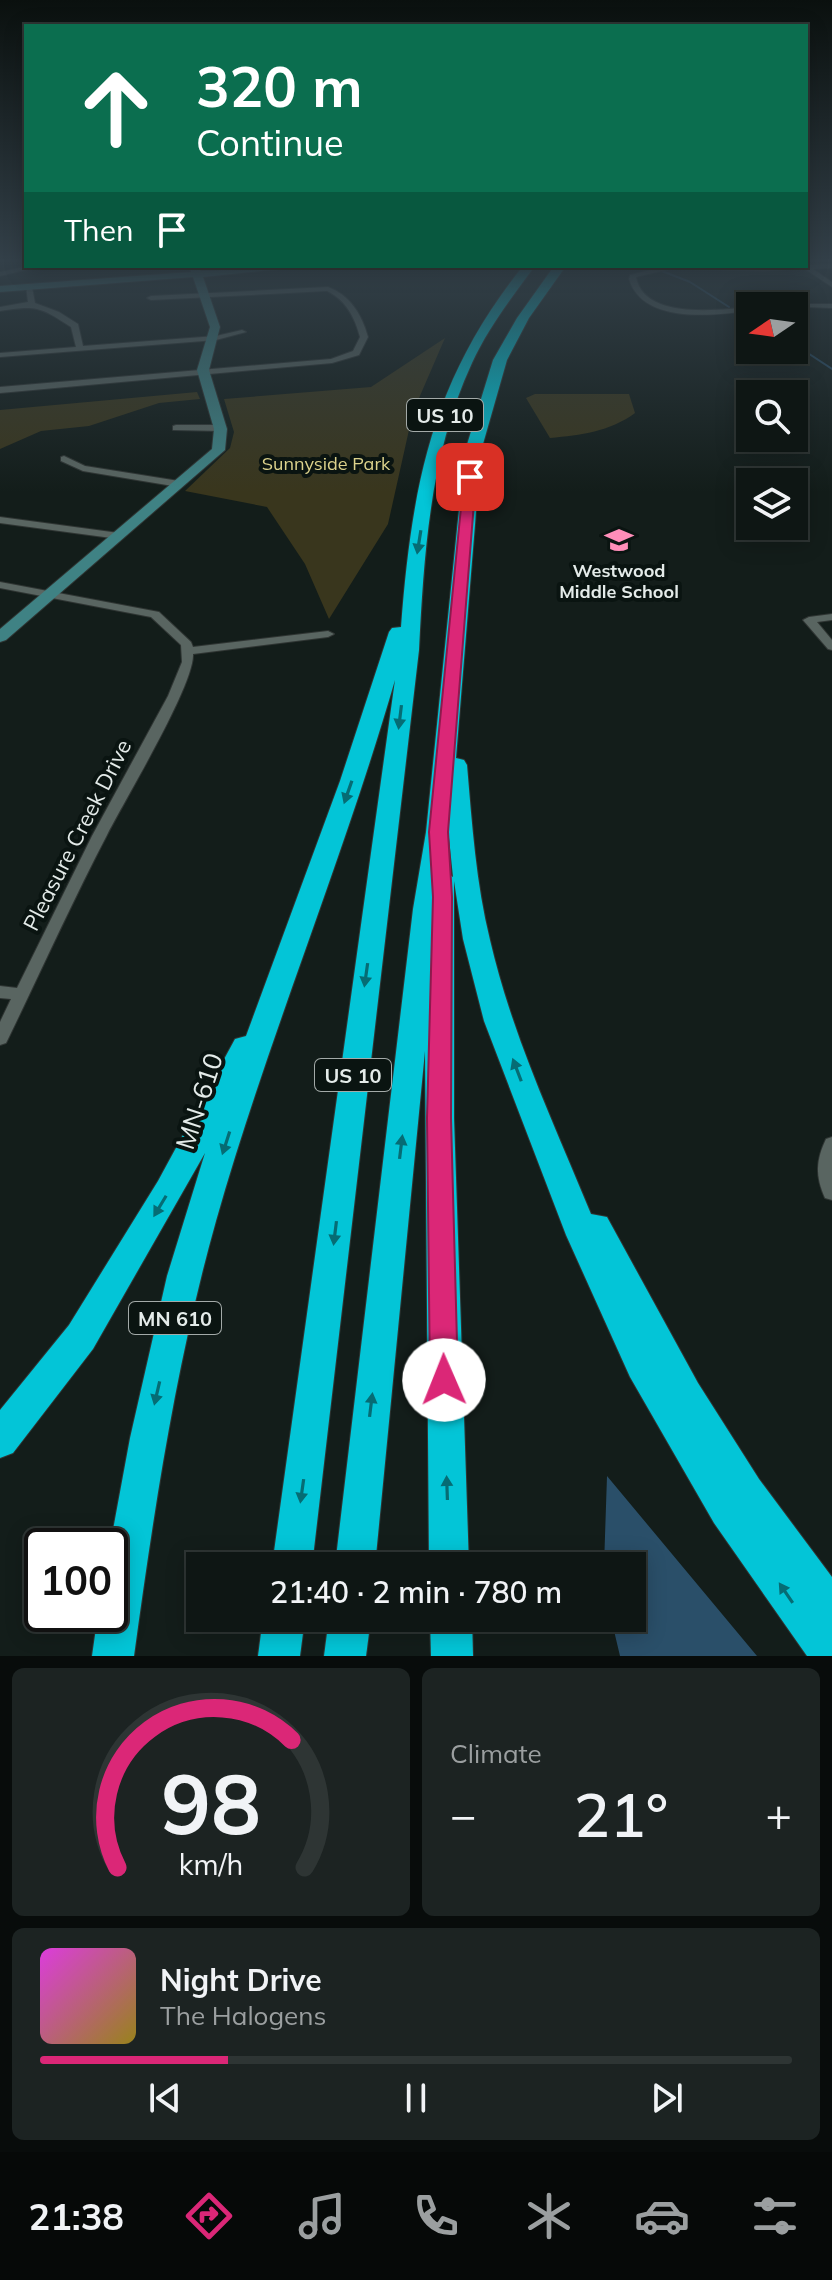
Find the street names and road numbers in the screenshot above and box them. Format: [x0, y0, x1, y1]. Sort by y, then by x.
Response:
road number: US 10 [407, 399, 483, 431]
street label: Pleasure Creek Drive [17, 735, 137, 935]
street label: MN-610 [168, 1049, 230, 1153]
road number: US 10 [315, 1059, 391, 1091]
road number: MN 610 [129, 1302, 221, 1334]

